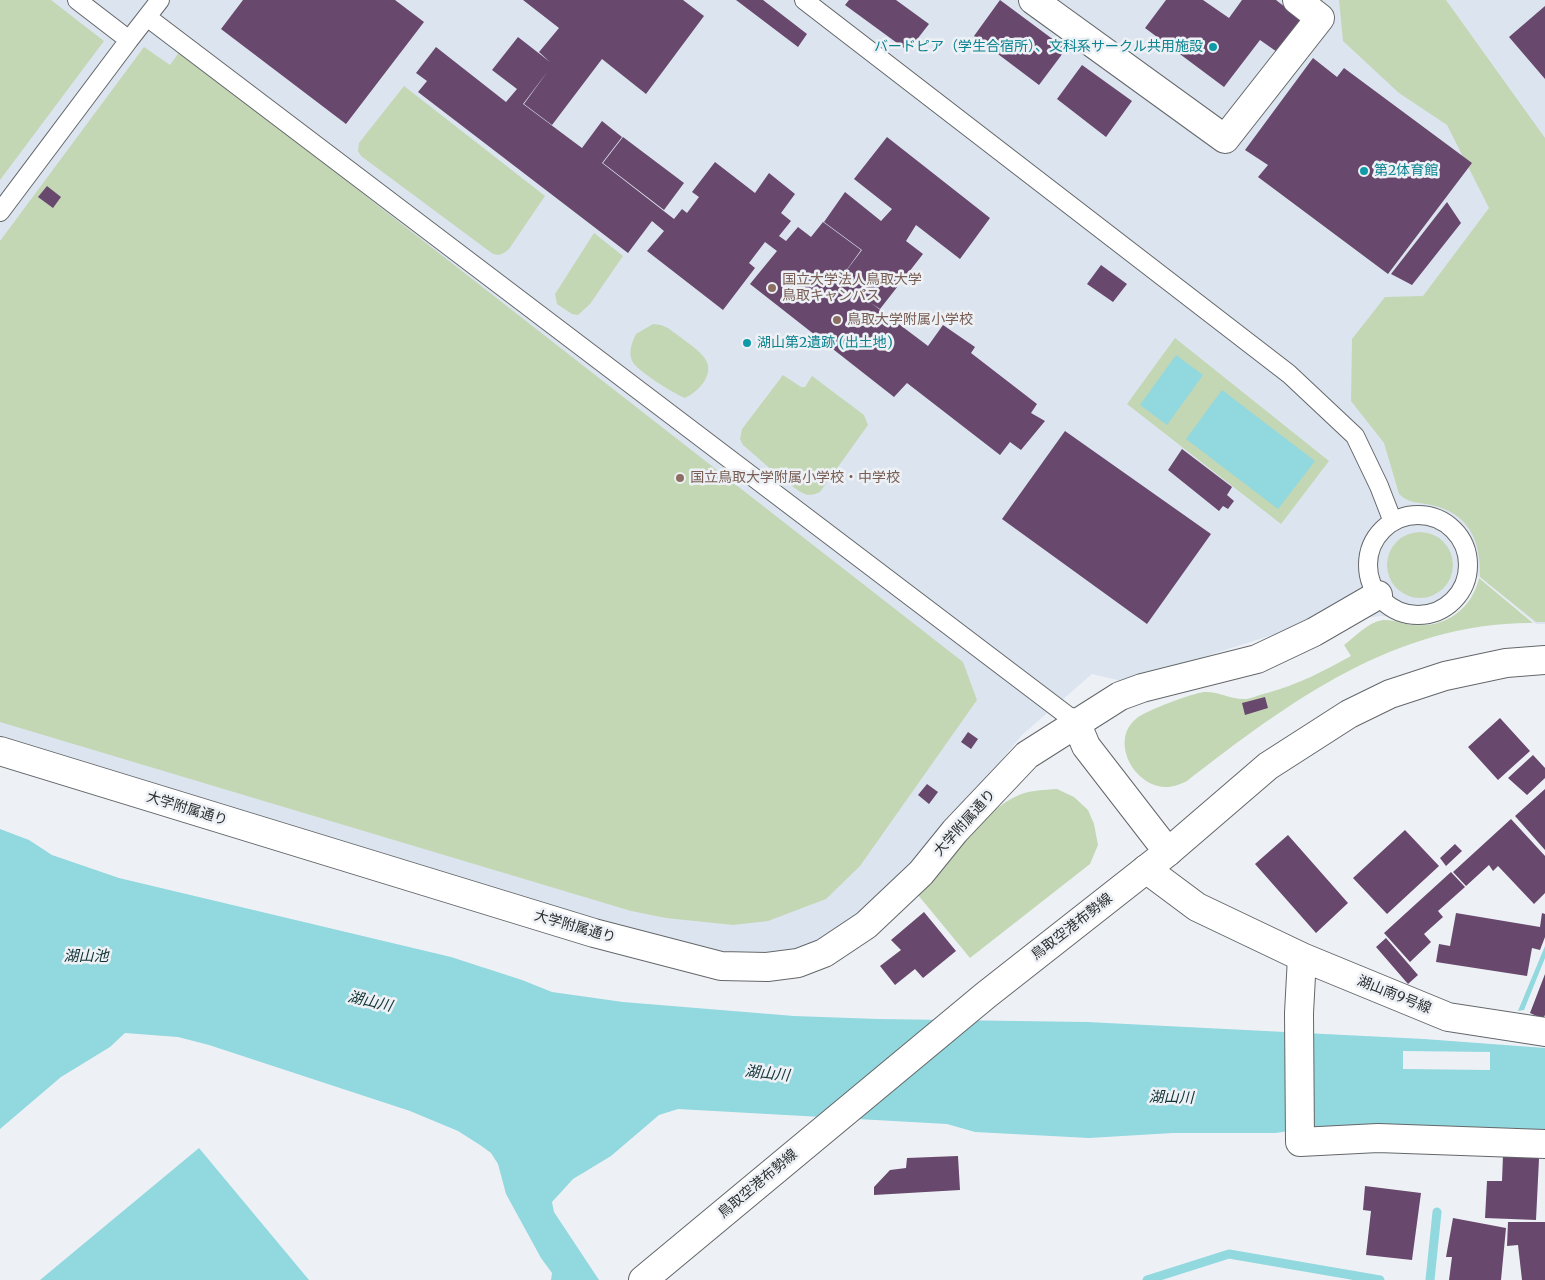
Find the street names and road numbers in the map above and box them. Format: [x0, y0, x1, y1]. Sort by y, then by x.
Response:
street label: 大学附属通り [931, 786, 999, 860]
street label: 大学附属通り [144, 789, 230, 829]
street label: 鳥取空港布勢線 [1028, 890, 1116, 964]
street label: 大学附属通り [532, 907, 618, 947]
street label: 湖山南9号線 [1354, 973, 1434, 1017]
street label: 鳥取空港布勢線 [715, 1146, 801, 1222]

